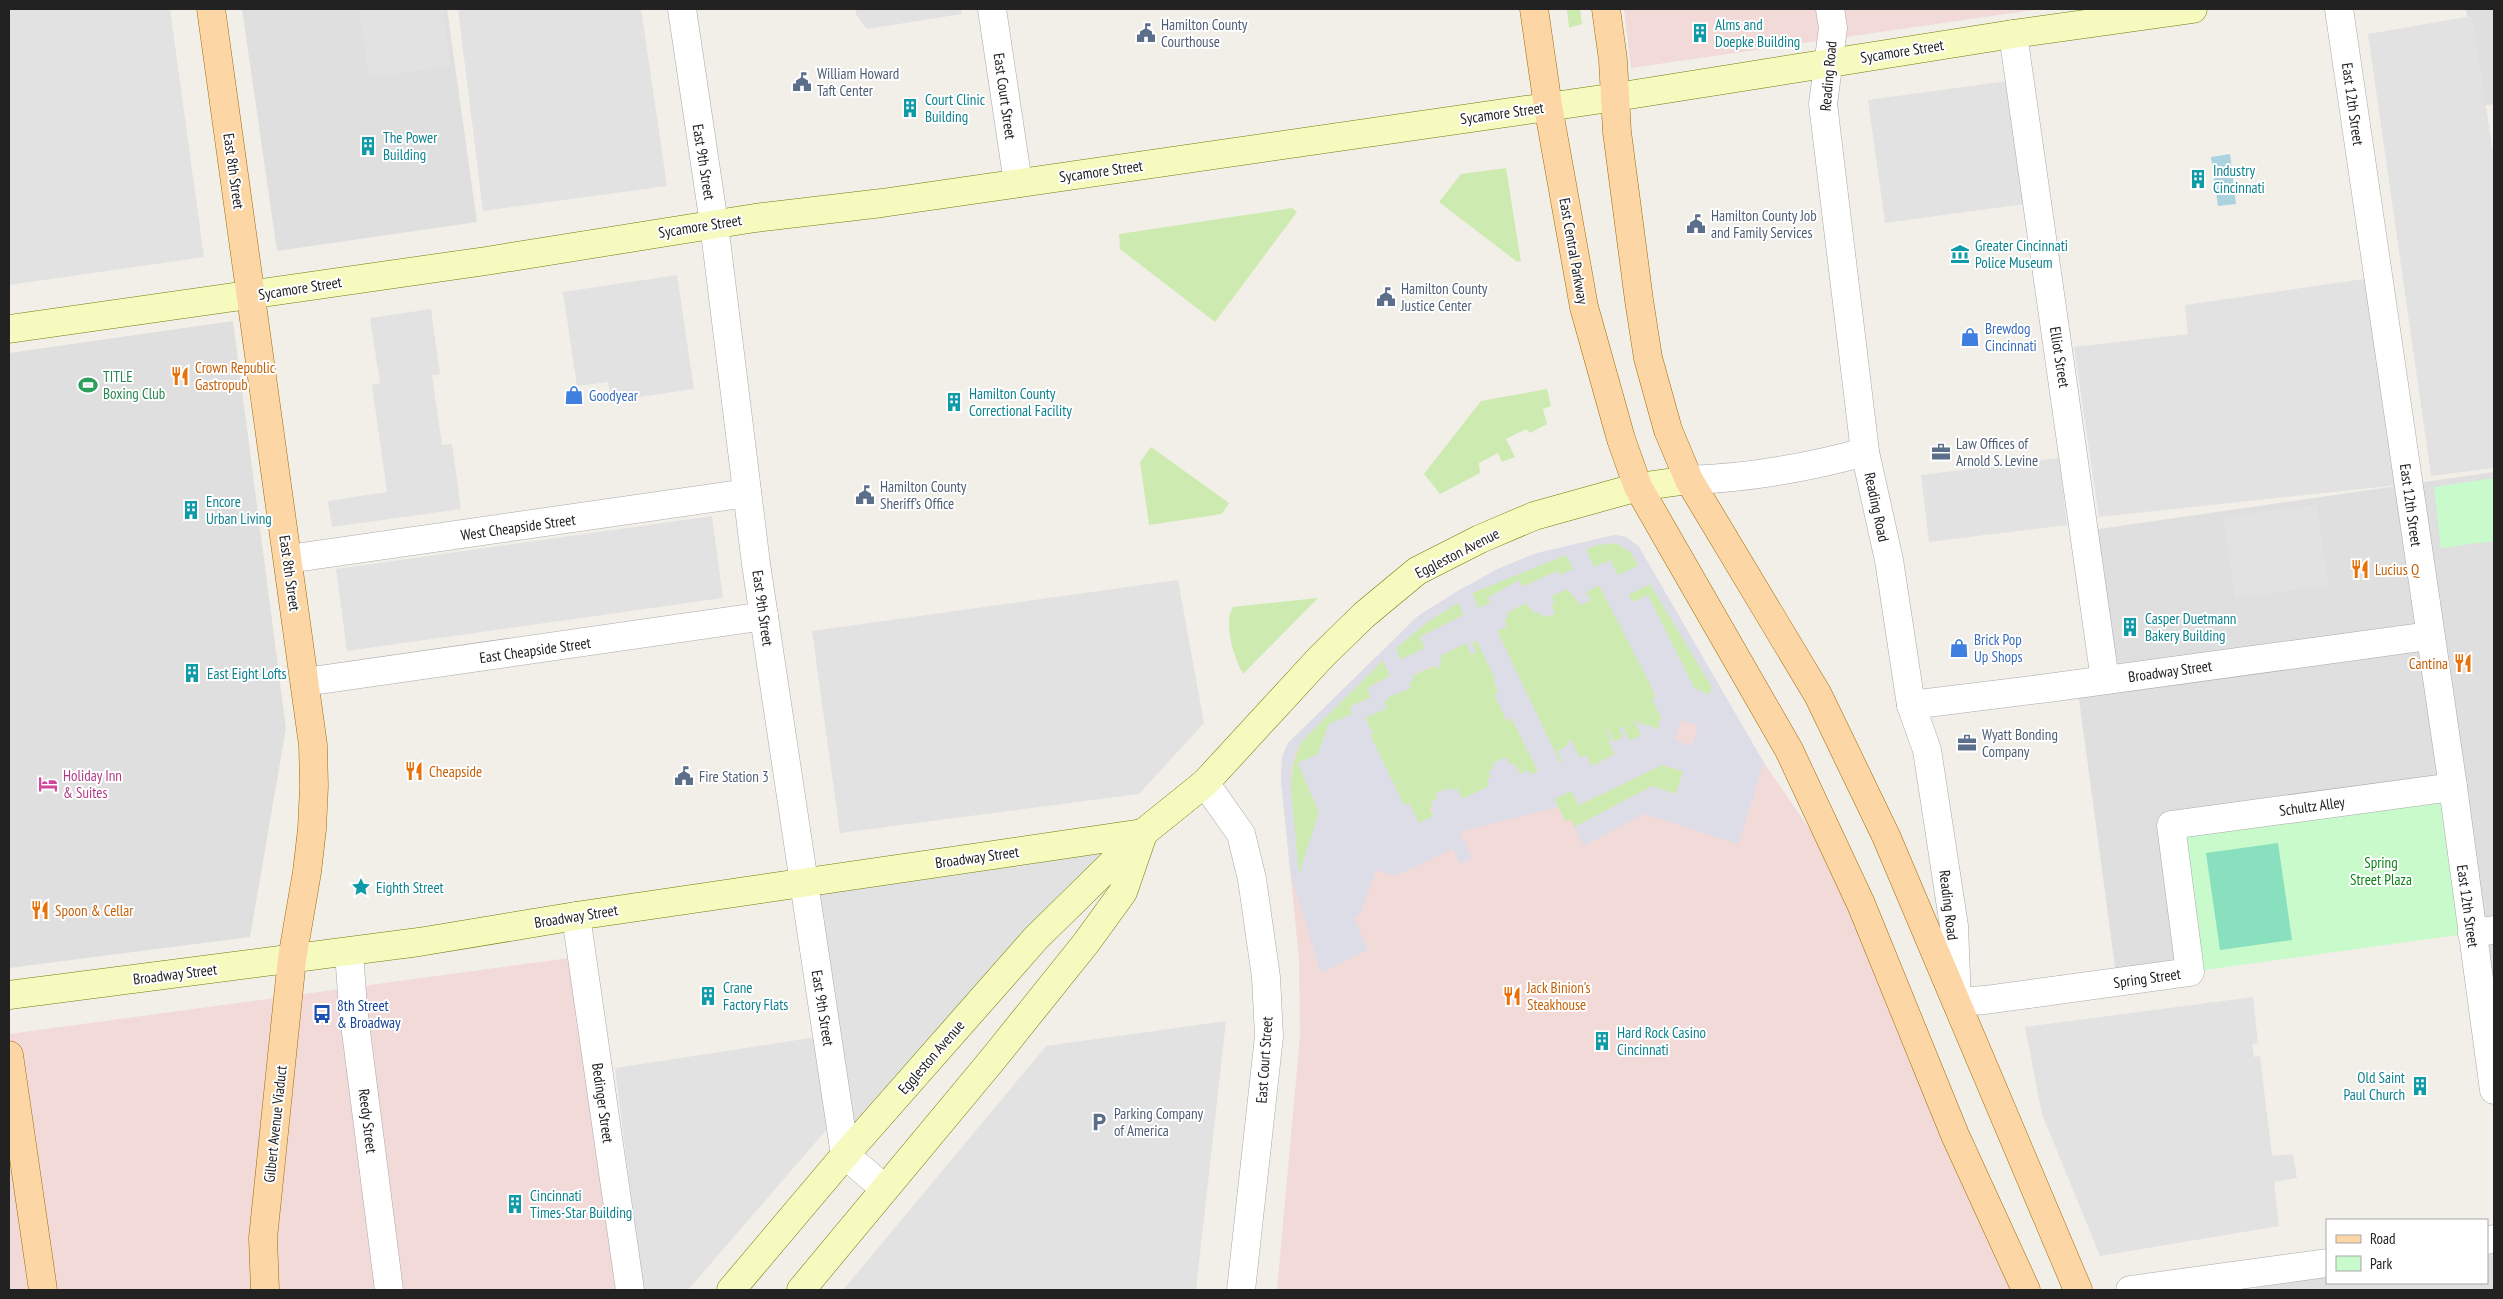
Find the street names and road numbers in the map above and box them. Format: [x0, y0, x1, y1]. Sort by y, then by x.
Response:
street label: Sycamore Street [1859, 35, 1945, 67]
street label: Reading Road [1815, 40, 1841, 112]
street label: East Court Street [990, 52, 1020, 140]
street label: East 12th Street [2338, 61, 2368, 147]
street label: Sycamore Street [1459, 98, 1545, 128]
street label: East 9th Street [689, 123, 719, 201]
street label: East 8th Street [219, 132, 249, 210]
street label: Sycamore Street [1058, 156, 1144, 186]
street label: East Central Parkway [1555, 196, 1593, 306]
street label: Sycamore Street [657, 210, 743, 242]
street label: Sycamore Street [257, 272, 343, 304]
street label: Elliot Street [2046, 325, 2074, 389]
street label: East 12th Street [2396, 462, 2426, 548]
street label: Reading Road [1860, 471, 1894, 543]
street label: West Cheapside Street [459, 510, 577, 544]
street label: Eggleston Avenue [1412, 524, 1502, 582]
street label: East 8th Street [275, 534, 305, 612]
street label: East 9th Street [748, 569, 778, 647]
street label: East Cheapside Street [478, 633, 592, 667]
street label: Broadway Street [2127, 656, 2213, 686]
street label: Schultz Alley [2278, 792, 2346, 820]
street label: Broadway Street [934, 842, 1020, 872]
street label: East 12th Street [2453, 863, 2483, 949]
street label: Reading Road [1935, 869, 1963, 941]
street label: Broadway Street [533, 900, 619, 932]
street label: Broadway Street [132, 959, 218, 989]
street label: Spring Street [2112, 964, 2182, 992]
street label: East 9th Street [808, 969, 838, 1047]
street label: Eggleston Avenue [894, 1016, 968, 1098]
street label: East Court Street [1251, 1016, 1277, 1104]
street label: Bedinger Street [588, 1062, 618, 1144]
street label: Gilbert Avenue Viaduct [259, 1065, 291, 1183]
street label: Reedy Street [355, 1088, 381, 1154]

